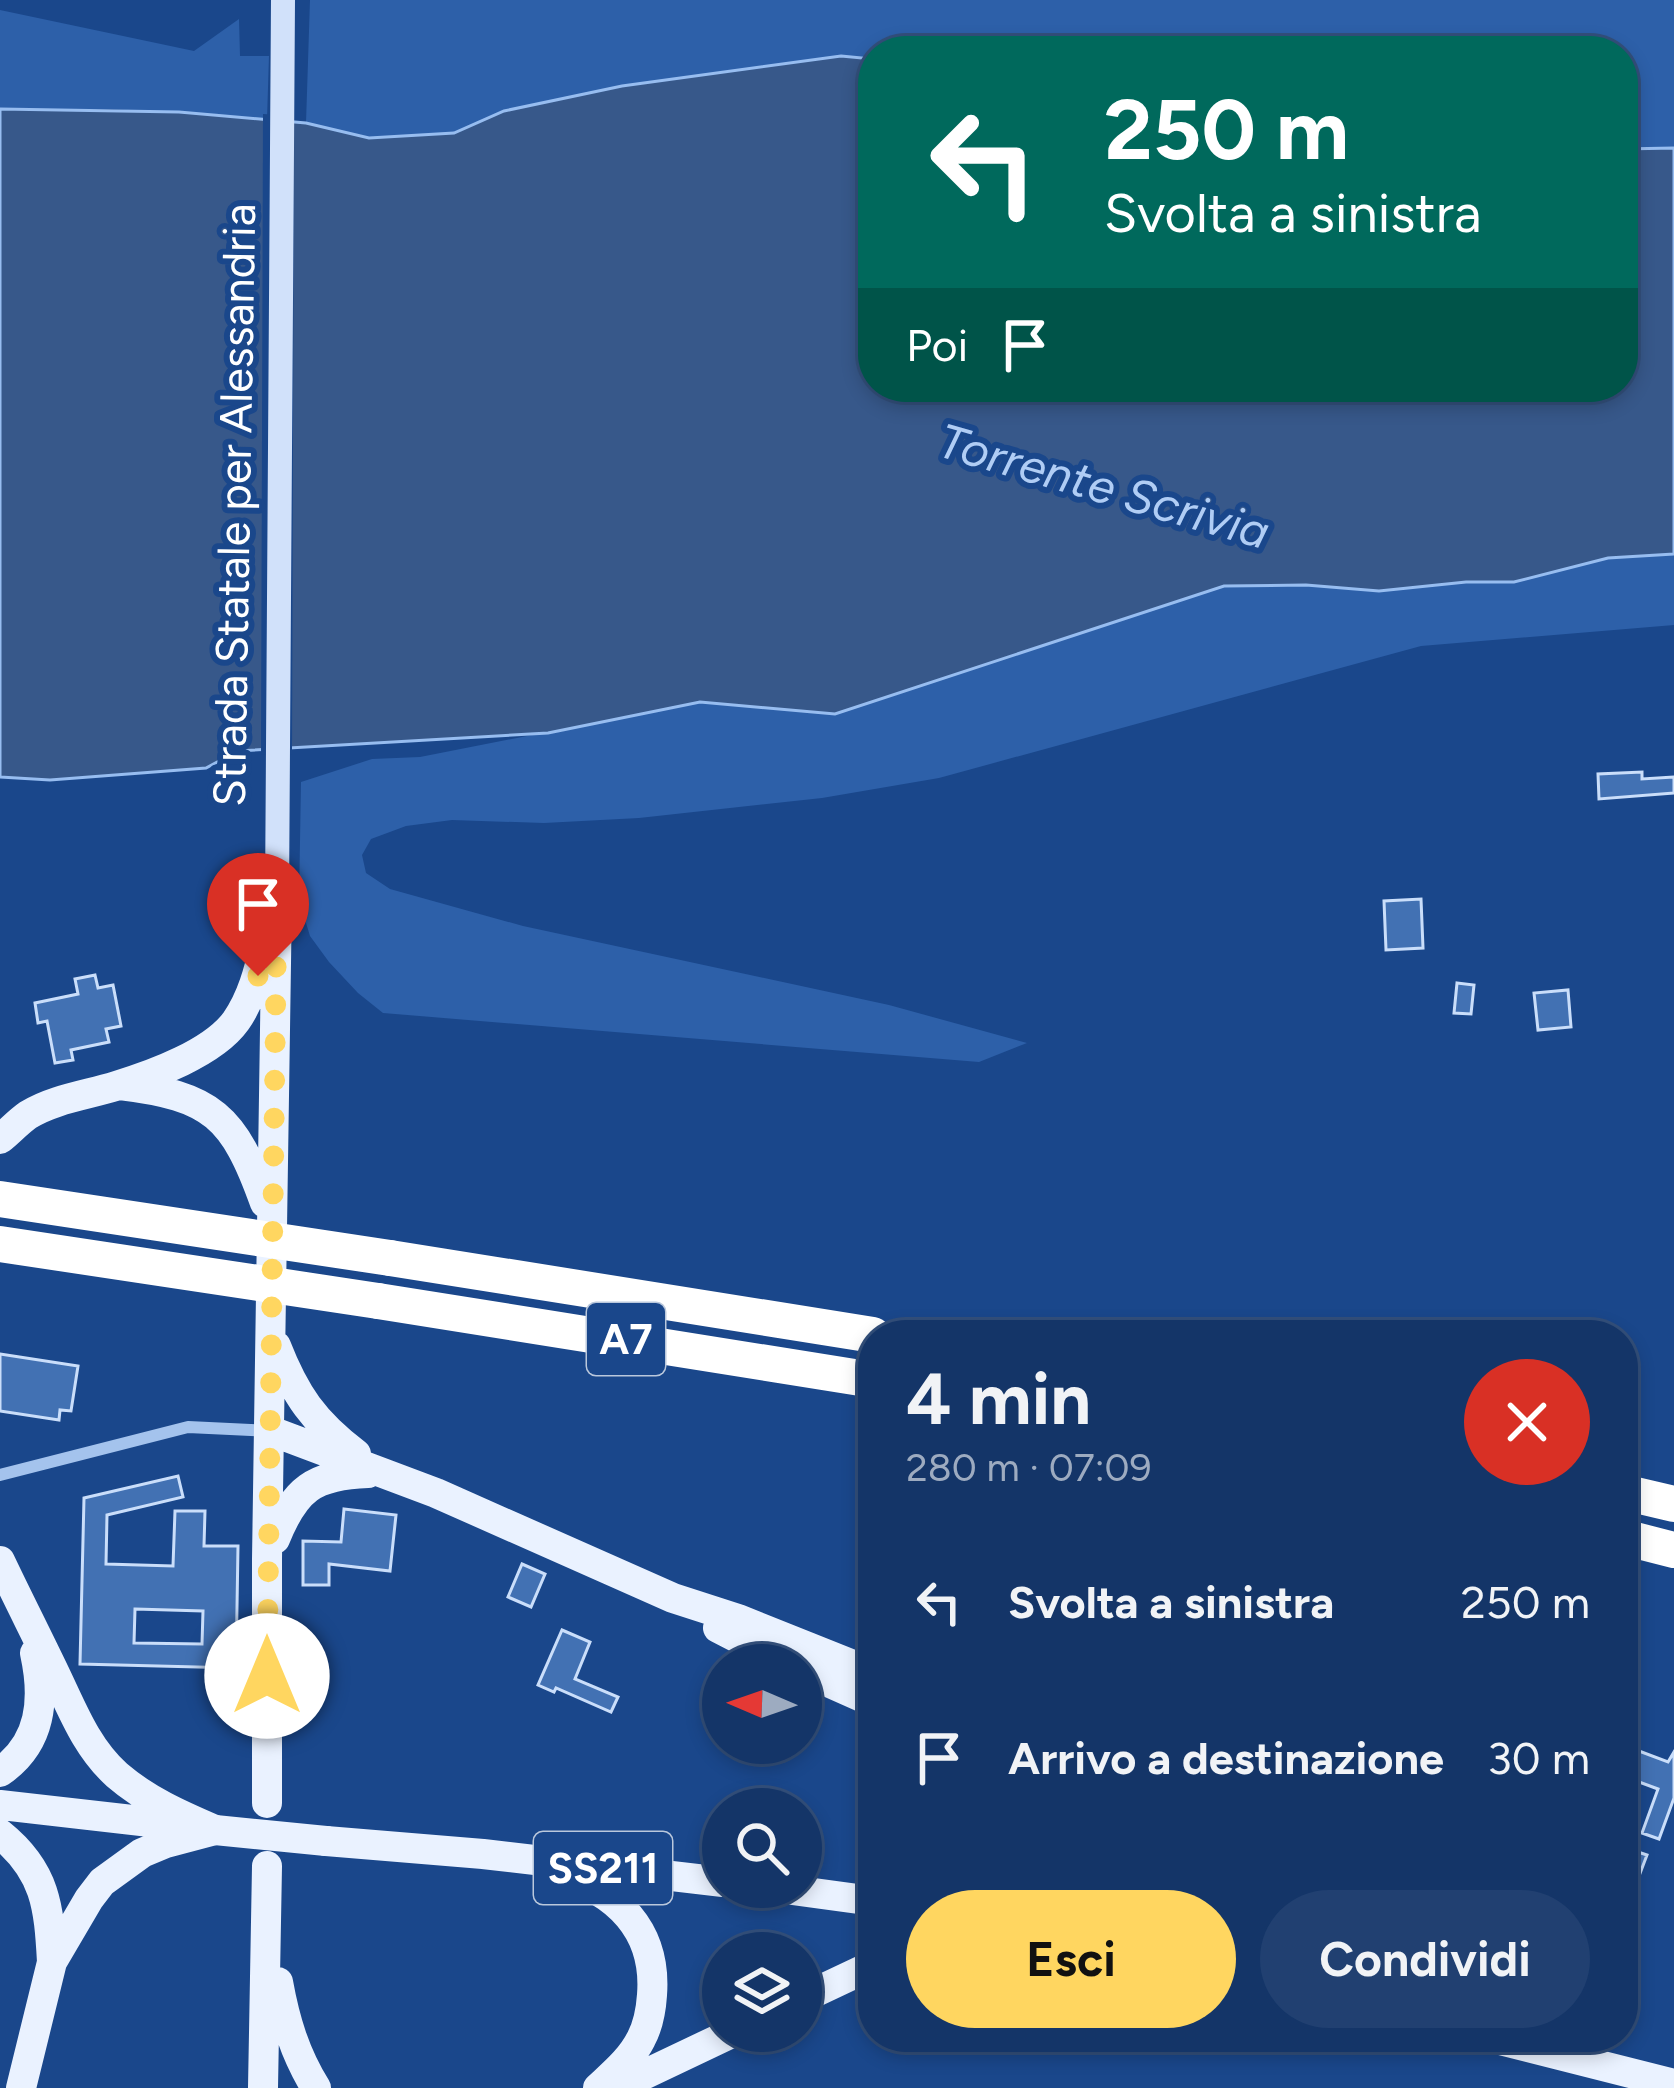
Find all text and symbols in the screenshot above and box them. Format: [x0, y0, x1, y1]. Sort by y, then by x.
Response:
text: 250 m [1104, 79, 1349, 180]
icon: left [906, 84, 1062, 240]
text: Svolta a sinistra [1104, 181, 1482, 246]
street label: Strada Statale per Alessandria [202, 203, 266, 807]
icon: arrive [992, 312, 1058, 378]
text: Poi [906, 318, 968, 372]
water label: Torrente Scrivia [932, 411, 1276, 561]
pin [207, 853, 309, 976]
icon: arrive [225, 871, 291, 937]
road number: A7 [587, 1303, 665, 1375]
text: 4 min [906, 1356, 1091, 1442]
button: close [1464, 1359, 1590, 1485]
text: 280 m · 07:09 [906, 1444, 1152, 1491]
icon: left [906, 1569, 972, 1635]
text: Svolta a sinistra [1008, 1575, 1334, 1629]
text: 250 m [1461, 1575, 1590, 1629]
position arrow [204, 1613, 330, 1739]
north arrow [702, 1644, 822, 1764]
map controls [702, 1644, 822, 2052]
icon: arrive [906, 1725, 972, 1791]
text: Arrivo a destinazione [1008, 1731, 1444, 1785]
text: 30 m [1487, 1731, 1590, 1785]
button: search [702, 1788, 822, 1908]
road number: SS211 [534, 1832, 672, 1904]
button: Esci [906, 1890, 1236, 2028]
button: Condividi [1260, 1890, 1590, 2028]
button: layers [702, 1932, 822, 2052]

